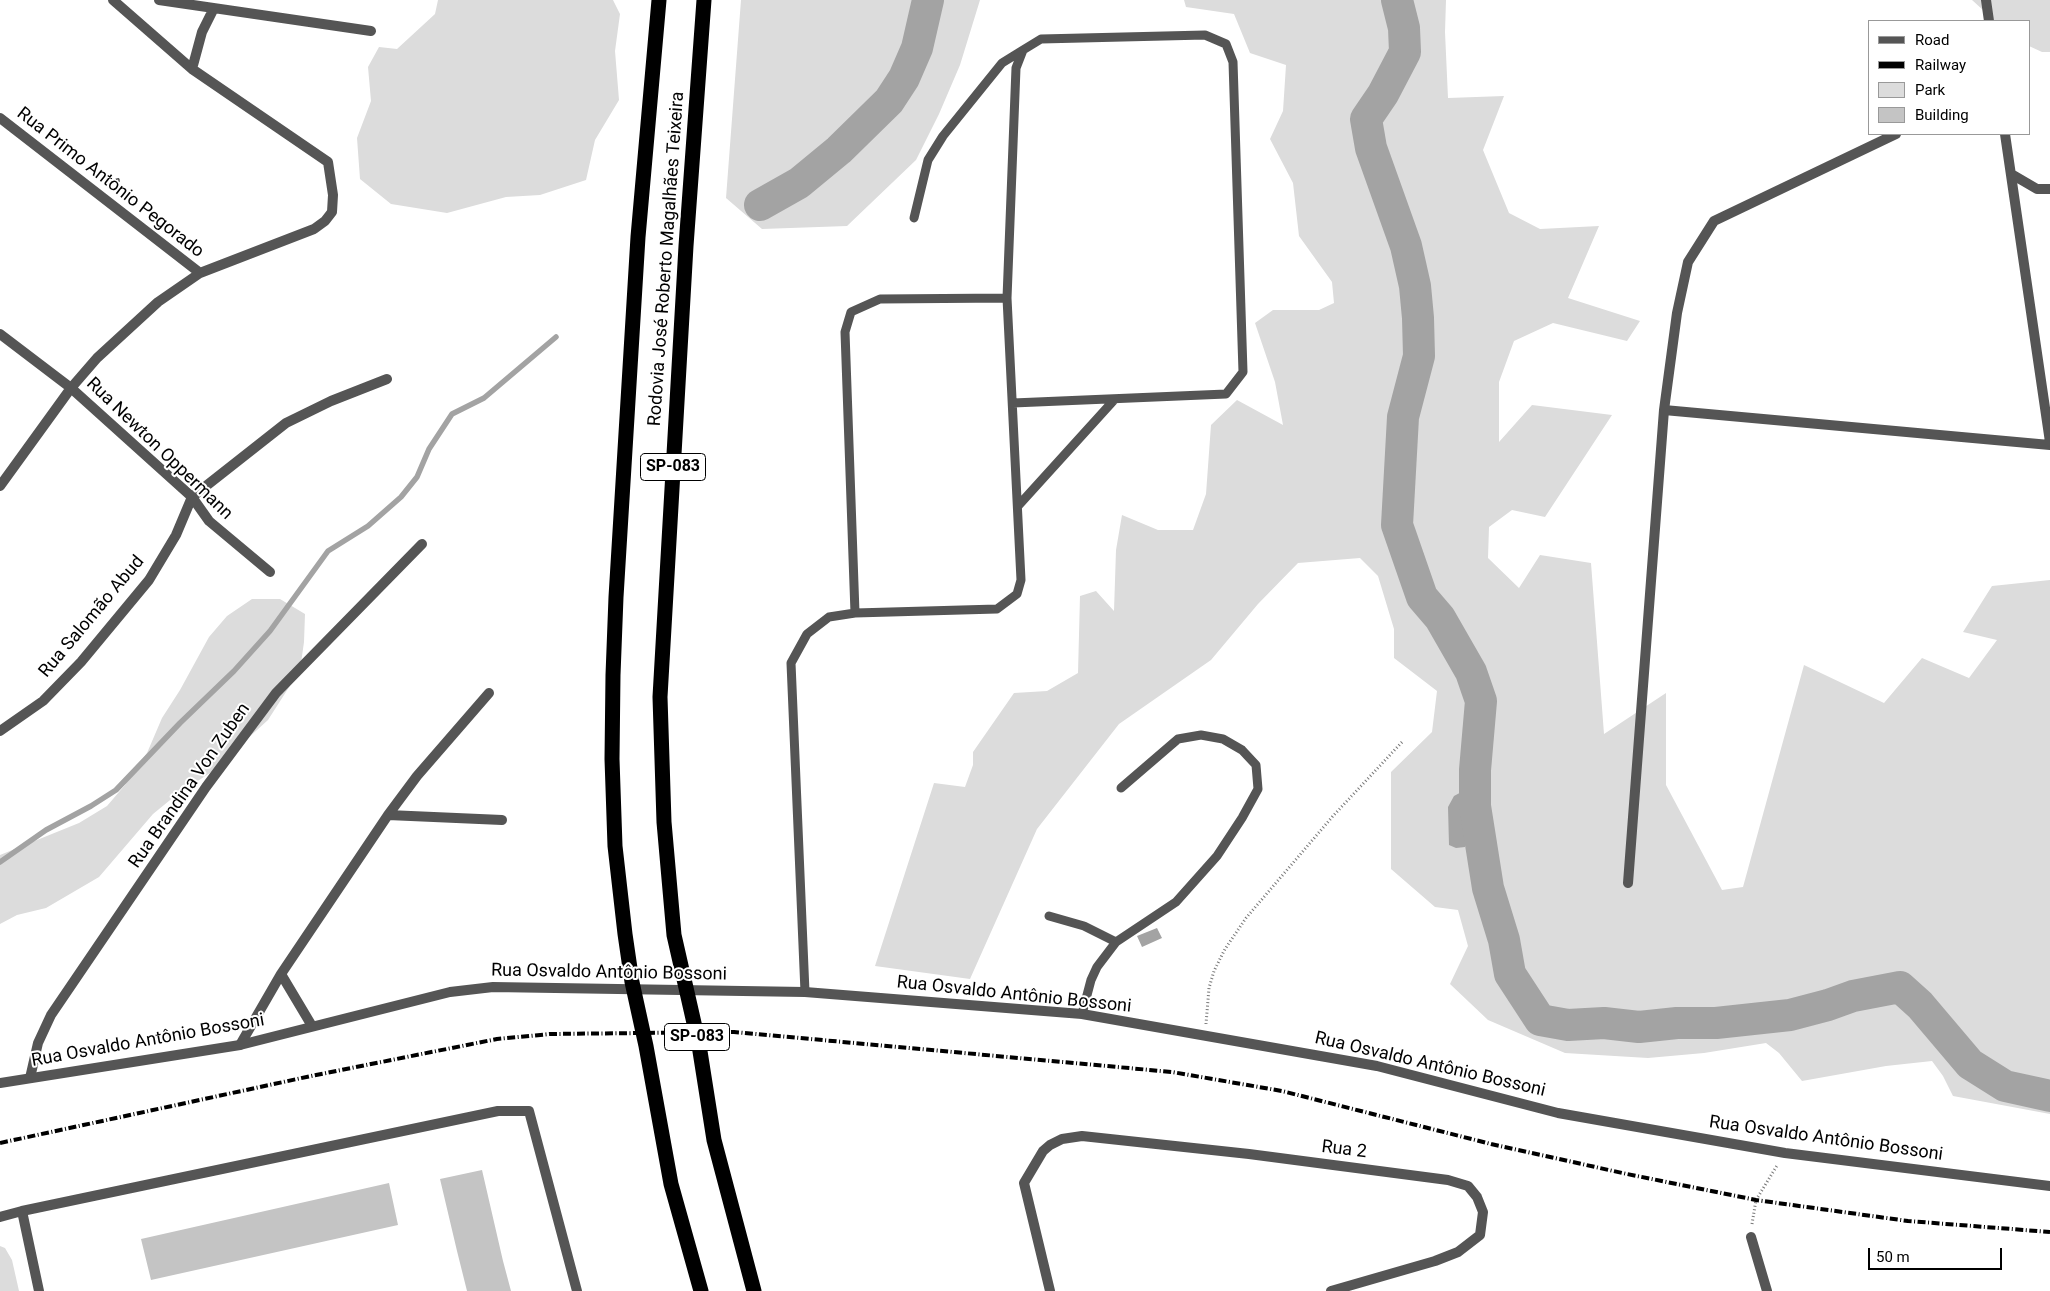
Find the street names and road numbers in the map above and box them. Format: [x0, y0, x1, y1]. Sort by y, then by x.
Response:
street label: Rodovia José Roberto Magalhães Teixeira [645, 91, 689, 427]
street label: Rua Primo Antônio Pegorado [12, 103, 208, 263]
street label: Rua Newton Oppermann [81, 373, 237, 525]
road number: SP-083 [640, 454, 706, 481]
street label: Rua Salomão Abud [35, 552, 149, 682]
street label: Rua Brandina Von Zuben [125, 699, 255, 873]
street label: Rua Osvaldo Antônio Bossoni [491, 960, 727, 986]
street label: Rua Osvaldo Antônio Bossoni [896, 972, 1132, 1018]
street label: Rua Osvaldo Antônio Bossoni [30, 1010, 266, 1072]
road number: SP-083 [664, 1024, 730, 1050]
street label: Rua Osvaldo Antônio Bossoni [1313, 1028, 1547, 1102]
street label: Rua Osvaldo Antônio Bossoni [1708, 1112, 1944, 1166]
street label: Rua 2 [1320, 1137, 1368, 1163]

